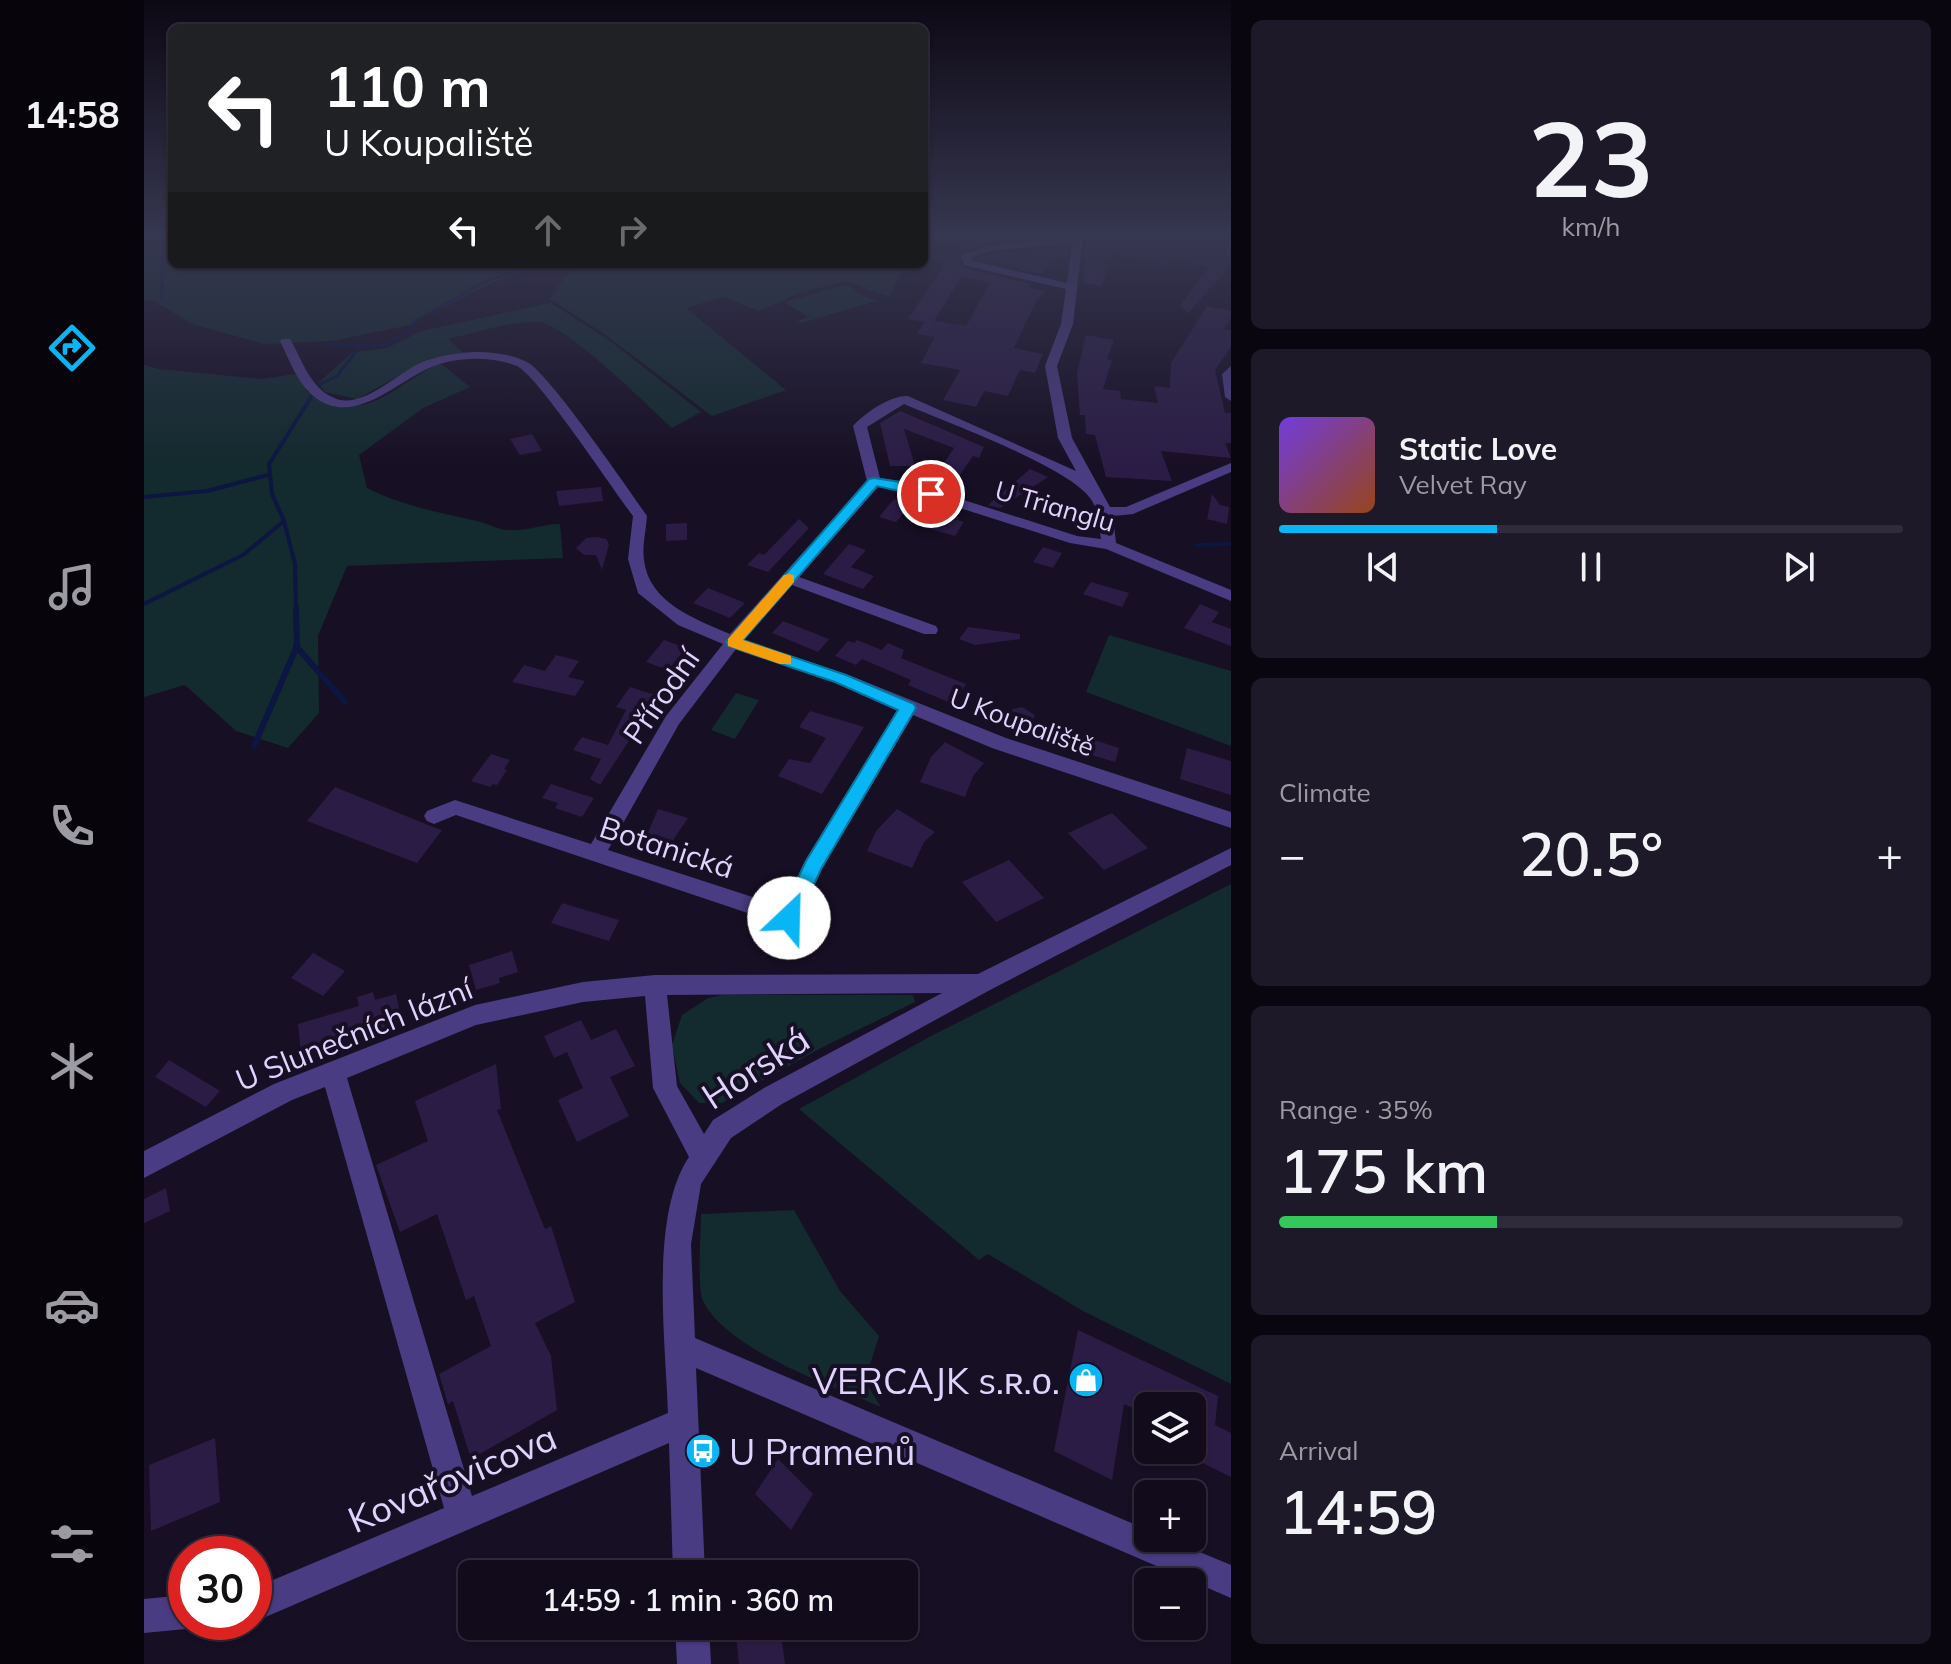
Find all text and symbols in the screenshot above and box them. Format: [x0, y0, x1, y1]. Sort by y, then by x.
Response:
text: 110 m [324, 51, 491, 121]
icon: left [192, 56, 296, 160]
text: 14:58 [24, 92, 120, 137]
text: 23 [1529, 92, 1653, 223]
text: U Koupaliště [324, 120, 533, 165]
icon: left [442, 208, 486, 252]
icon: ahead [526, 208, 570, 252]
icon: right [610, 208, 654, 252]
text: km/h [1562, 210, 1620, 243]
icon: directions [44, 320, 100, 376]
text: Static Love [1399, 430, 1557, 468]
pin [897, 460, 965, 528]
text: Velvet Ray [1399, 468, 1527, 501]
icon: arrive [909, 472, 953, 516]
street label: U Trianglu [991, 473, 1119, 539]
icon: previous [1361, 545, 1405, 589]
icon: pause [1569, 545, 1613, 589]
icon: next [1777, 545, 1821, 589]
icon: music [44, 559, 100, 615]
street label: Přírodní [615, 639, 709, 751]
street label: U Koupaliště [945, 681, 1099, 763]
text: Climate [1279, 776, 1371, 809]
icon: phone [44, 798, 100, 854]
street label: Botanická [595, 807, 739, 887]
text: 20.5° [1519, 816, 1663, 891]
text: − [1279, 827, 1305, 882]
text: + [1877, 827, 1903, 882]
position arrow [747, 876, 831, 960]
street label: U Slunečních lázní [230, 968, 480, 1099]
street label: Horská [693, 1016, 817, 1118]
icon: climate [44, 1038, 100, 1094]
text: Range · 35% [1279, 1093, 1433, 1126]
text: 175 km [1279, 1133, 1488, 1208]
icon: car [44, 1277, 100, 1333]
place label: VERCAJK s.ʀ.ᴏ. [812, 1358, 1060, 1403]
shop icon: VERCAJK s.ʀ.ᴏ. [1067, 1361, 1105, 1399]
map controls [1134, 1392, 1206, 1640]
button: layers [1134, 1392, 1206, 1464]
street label: Kovařovicova [341, 1414, 563, 1542]
place label: U Pramenů [729, 1429, 915, 1474]
bus stop icon: U Pramenů [684, 1432, 722, 1470]
text: Arrival [1279, 1434, 1359, 1467]
text: 14:59 [1279, 1474, 1437, 1549]
button: + [1134, 1480, 1206, 1552]
icon: filters [44, 1516, 100, 1572]
speed limit sign: 30 [168, 1536, 272, 1640]
button: − [1134, 1568, 1206, 1640]
text: 14:59 · 1 min · 360 m [542, 1581, 834, 1619]

